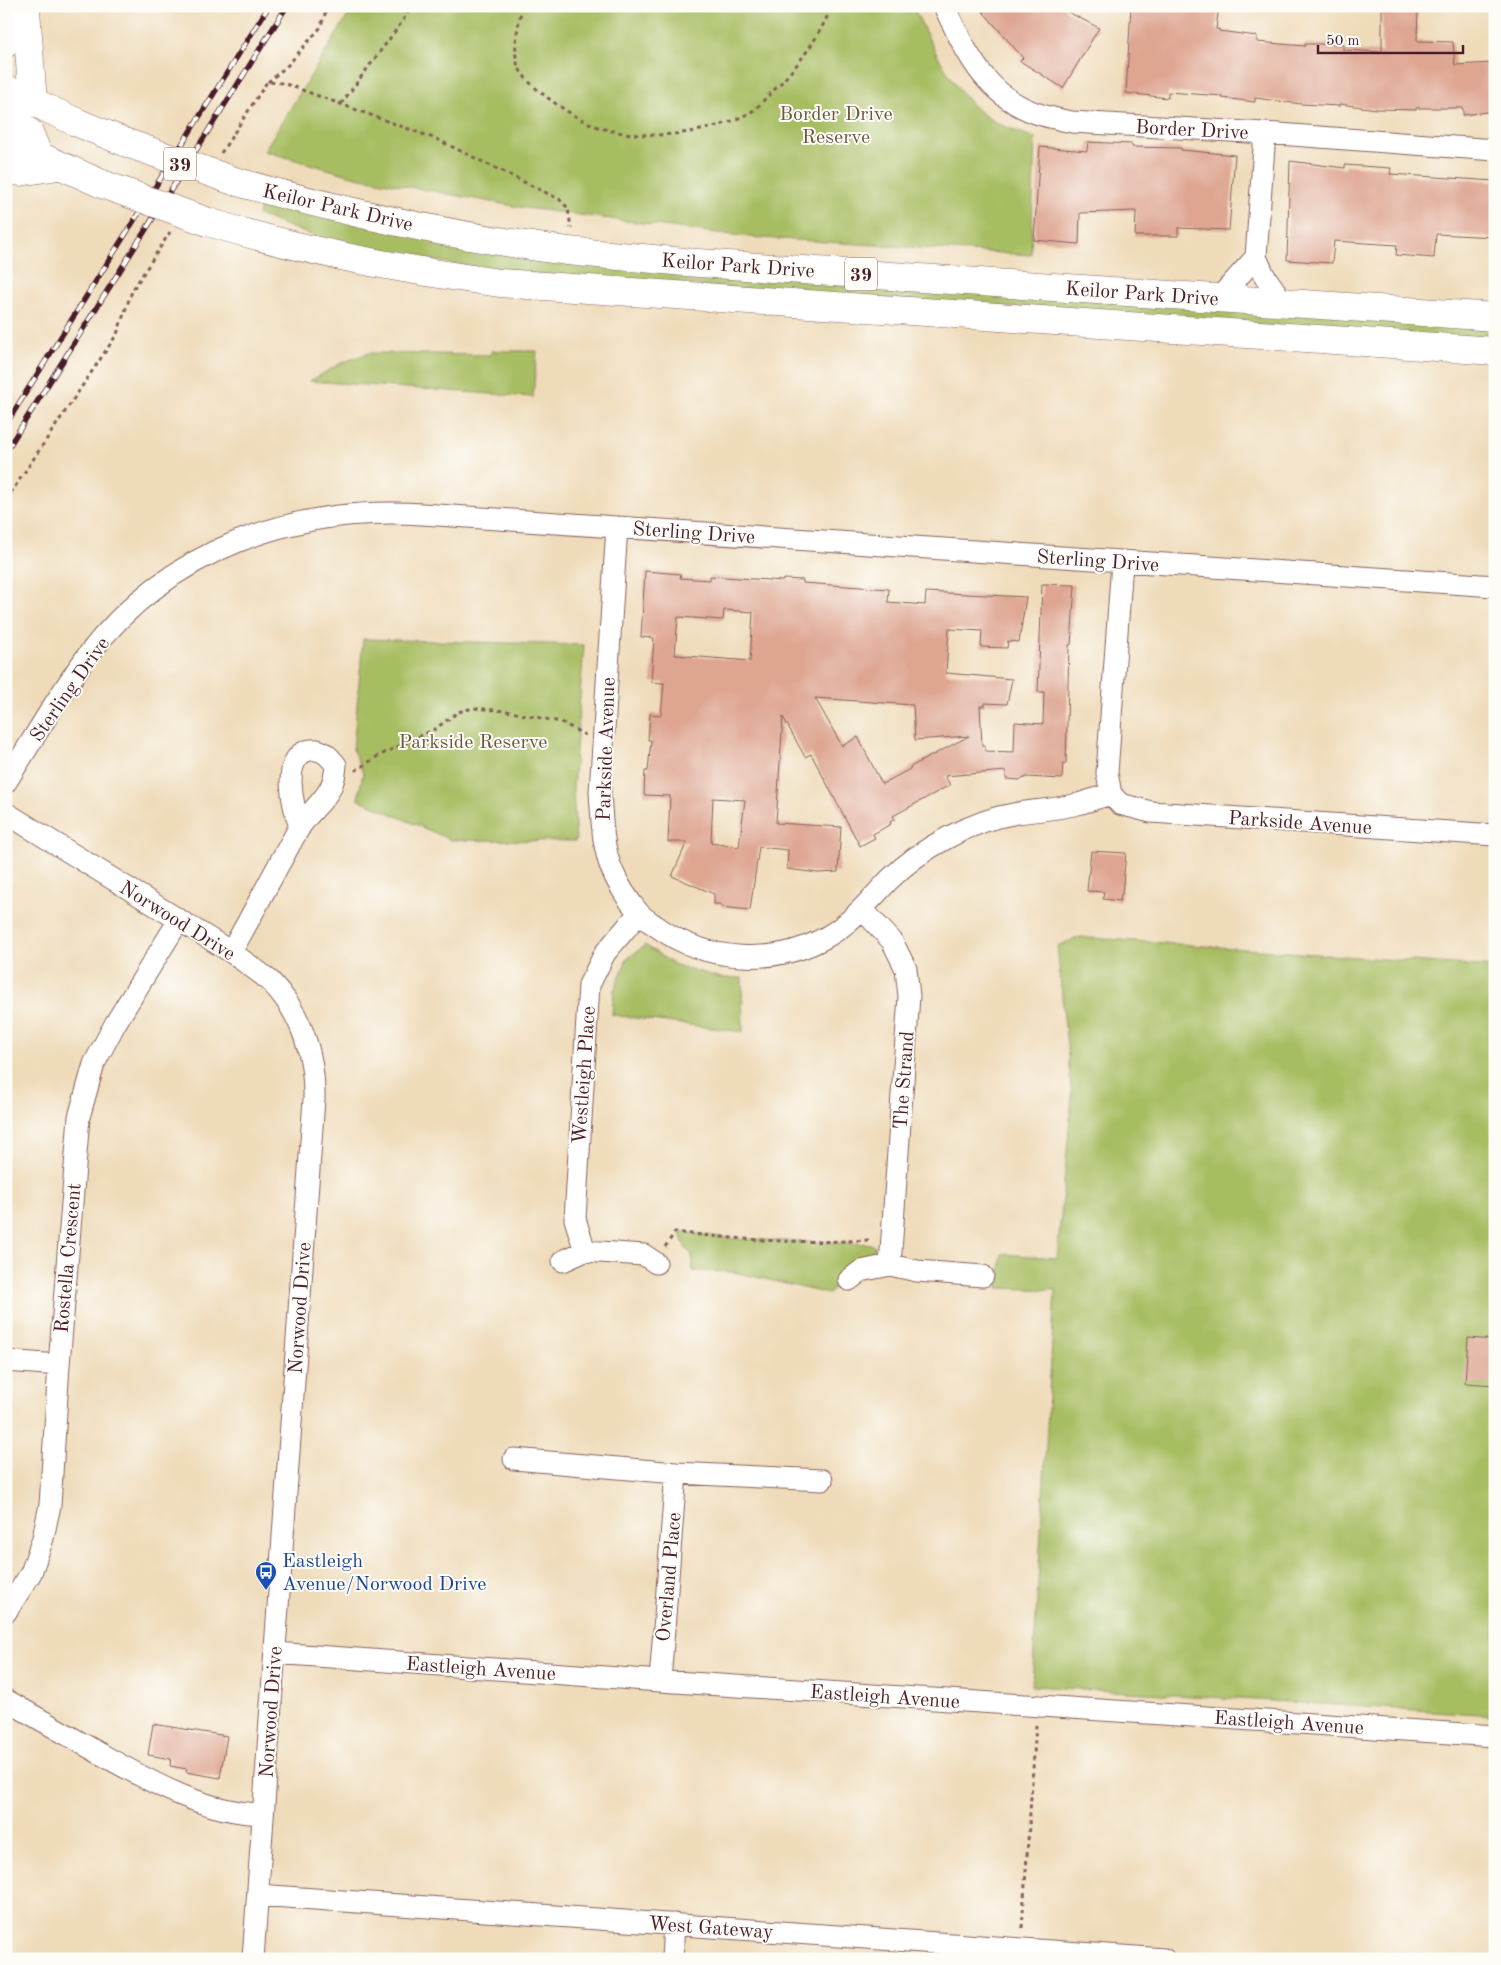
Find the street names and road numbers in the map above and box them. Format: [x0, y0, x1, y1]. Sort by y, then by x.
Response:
street label: Border Drive [1135, 118, 1249, 144]
road number: 39 [164, 147, 196, 180]
street label: Keilor Park Drive [260, 182, 415, 236]
street label: Keilor Park Drive [661, 252, 815, 282]
road number: 39 [845, 258, 877, 290]
street label: Keilor Park Drive [1065, 280, 1219, 310]
street label: Sterling Drive [632, 520, 756, 548]
street label: Sterling Drive [1036, 548, 1160, 576]
street label: Sterling Drive [27, 634, 114, 746]
street label: Parkside Avenue [594, 677, 620, 821]
street label: Parkside Avenue [1227, 809, 1372, 839]
street label: Norwood Drive [116, 878, 238, 965]
street label: Westleigh Place [570, 1005, 600, 1145]
street label: The Strand [892, 1030, 918, 1130]
street label: Rostella Crescent [52, 1182, 86, 1334]
street label: Norwood Drive [286, 1242, 316, 1375]
street label: Overland Place [654, 1512, 686, 1643]
street label: Norwood Drive [257, 1646, 287, 1779]
street label: Eastleigh Avenue [405, 1655, 556, 1685]
street label: Eastleigh Avenue [809, 1683, 960, 1713]
street label: Eastleigh Avenue [1213, 1709, 1364, 1739]
street label: West Gateway [648, 1915, 775, 1943]

